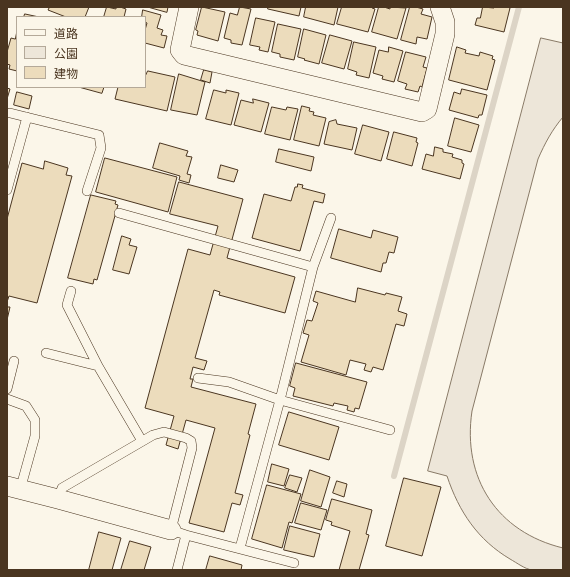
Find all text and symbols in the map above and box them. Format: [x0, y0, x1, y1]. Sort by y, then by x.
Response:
legend [16, 16, 146, 88]
text: 道路 [54, 25, 78, 41]
text: 公園 [54, 45, 78, 61]
text: 建物 [54, 65, 78, 81]

